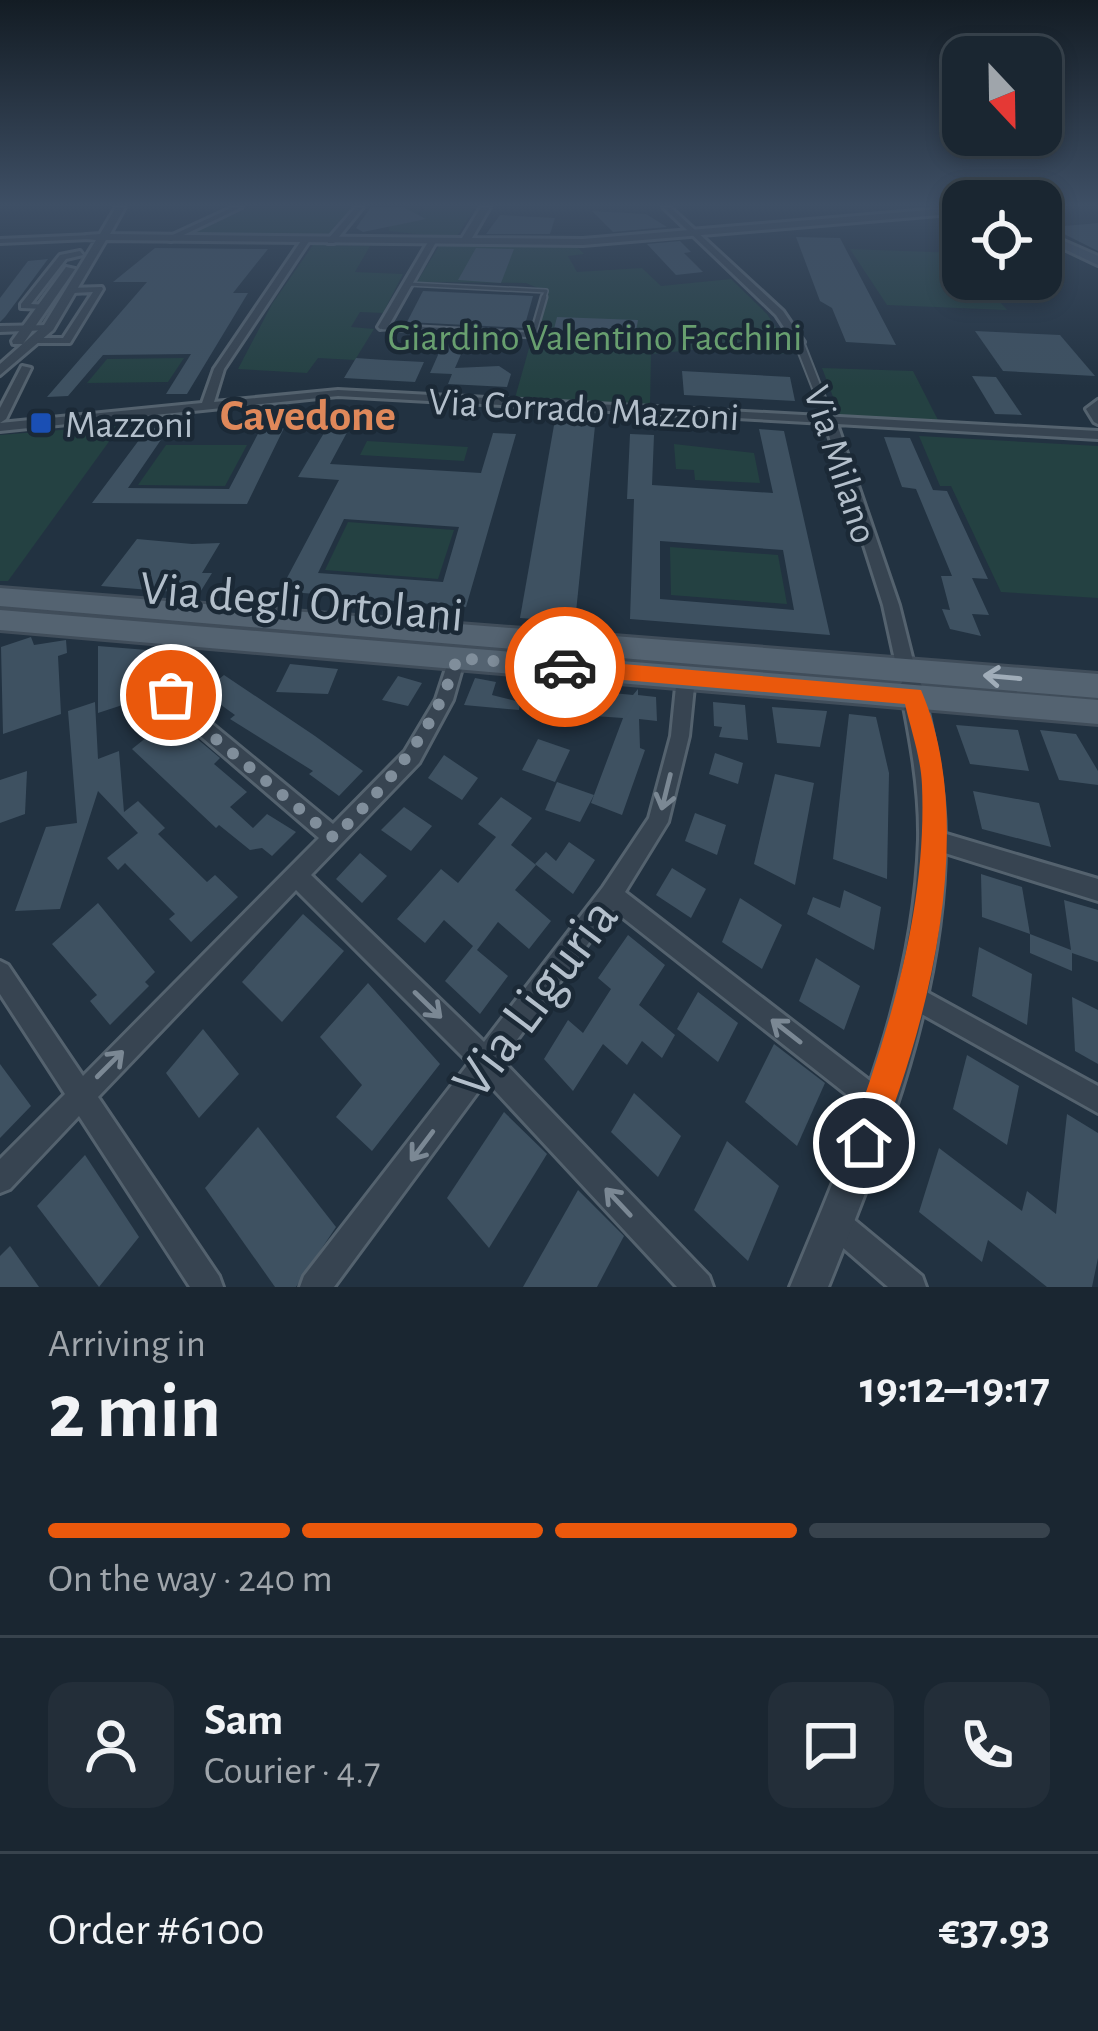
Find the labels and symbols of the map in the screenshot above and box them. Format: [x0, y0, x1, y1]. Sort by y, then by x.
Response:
north arrow [942, 36, 1062, 156]
park label: Giardino Valentino Facchini [388, 319, 802, 358]
street label: Via Milano [796, 381, 883, 548]
street label: Via Corrado Mazzoni [428, 383, 740, 438]
district label: Cavedone [220, 394, 396, 439]
place label: Mazzoni [65, 406, 193, 445]
marker: Mazzoni [28, 410, 54, 436]
street label: Via degli Ortolani [138, 565, 465, 641]
courier [505, 607, 625, 727]
pin [120, 644, 222, 746]
one-way arrow [983, 665, 1022, 688]
one-way arrow [654, 772, 676, 810]
street label: Via Liguria [443, 888, 629, 1109]
one-way arrow [413, 990, 442, 1018]
one-way arrow [770, 1018, 802, 1045]
one-way arrow [95, 1051, 124, 1079]
pin [813, 1092, 915, 1194]
one-way arrow [410, 1129, 436, 1162]
one-way arrow [604, 1187, 632, 1217]

